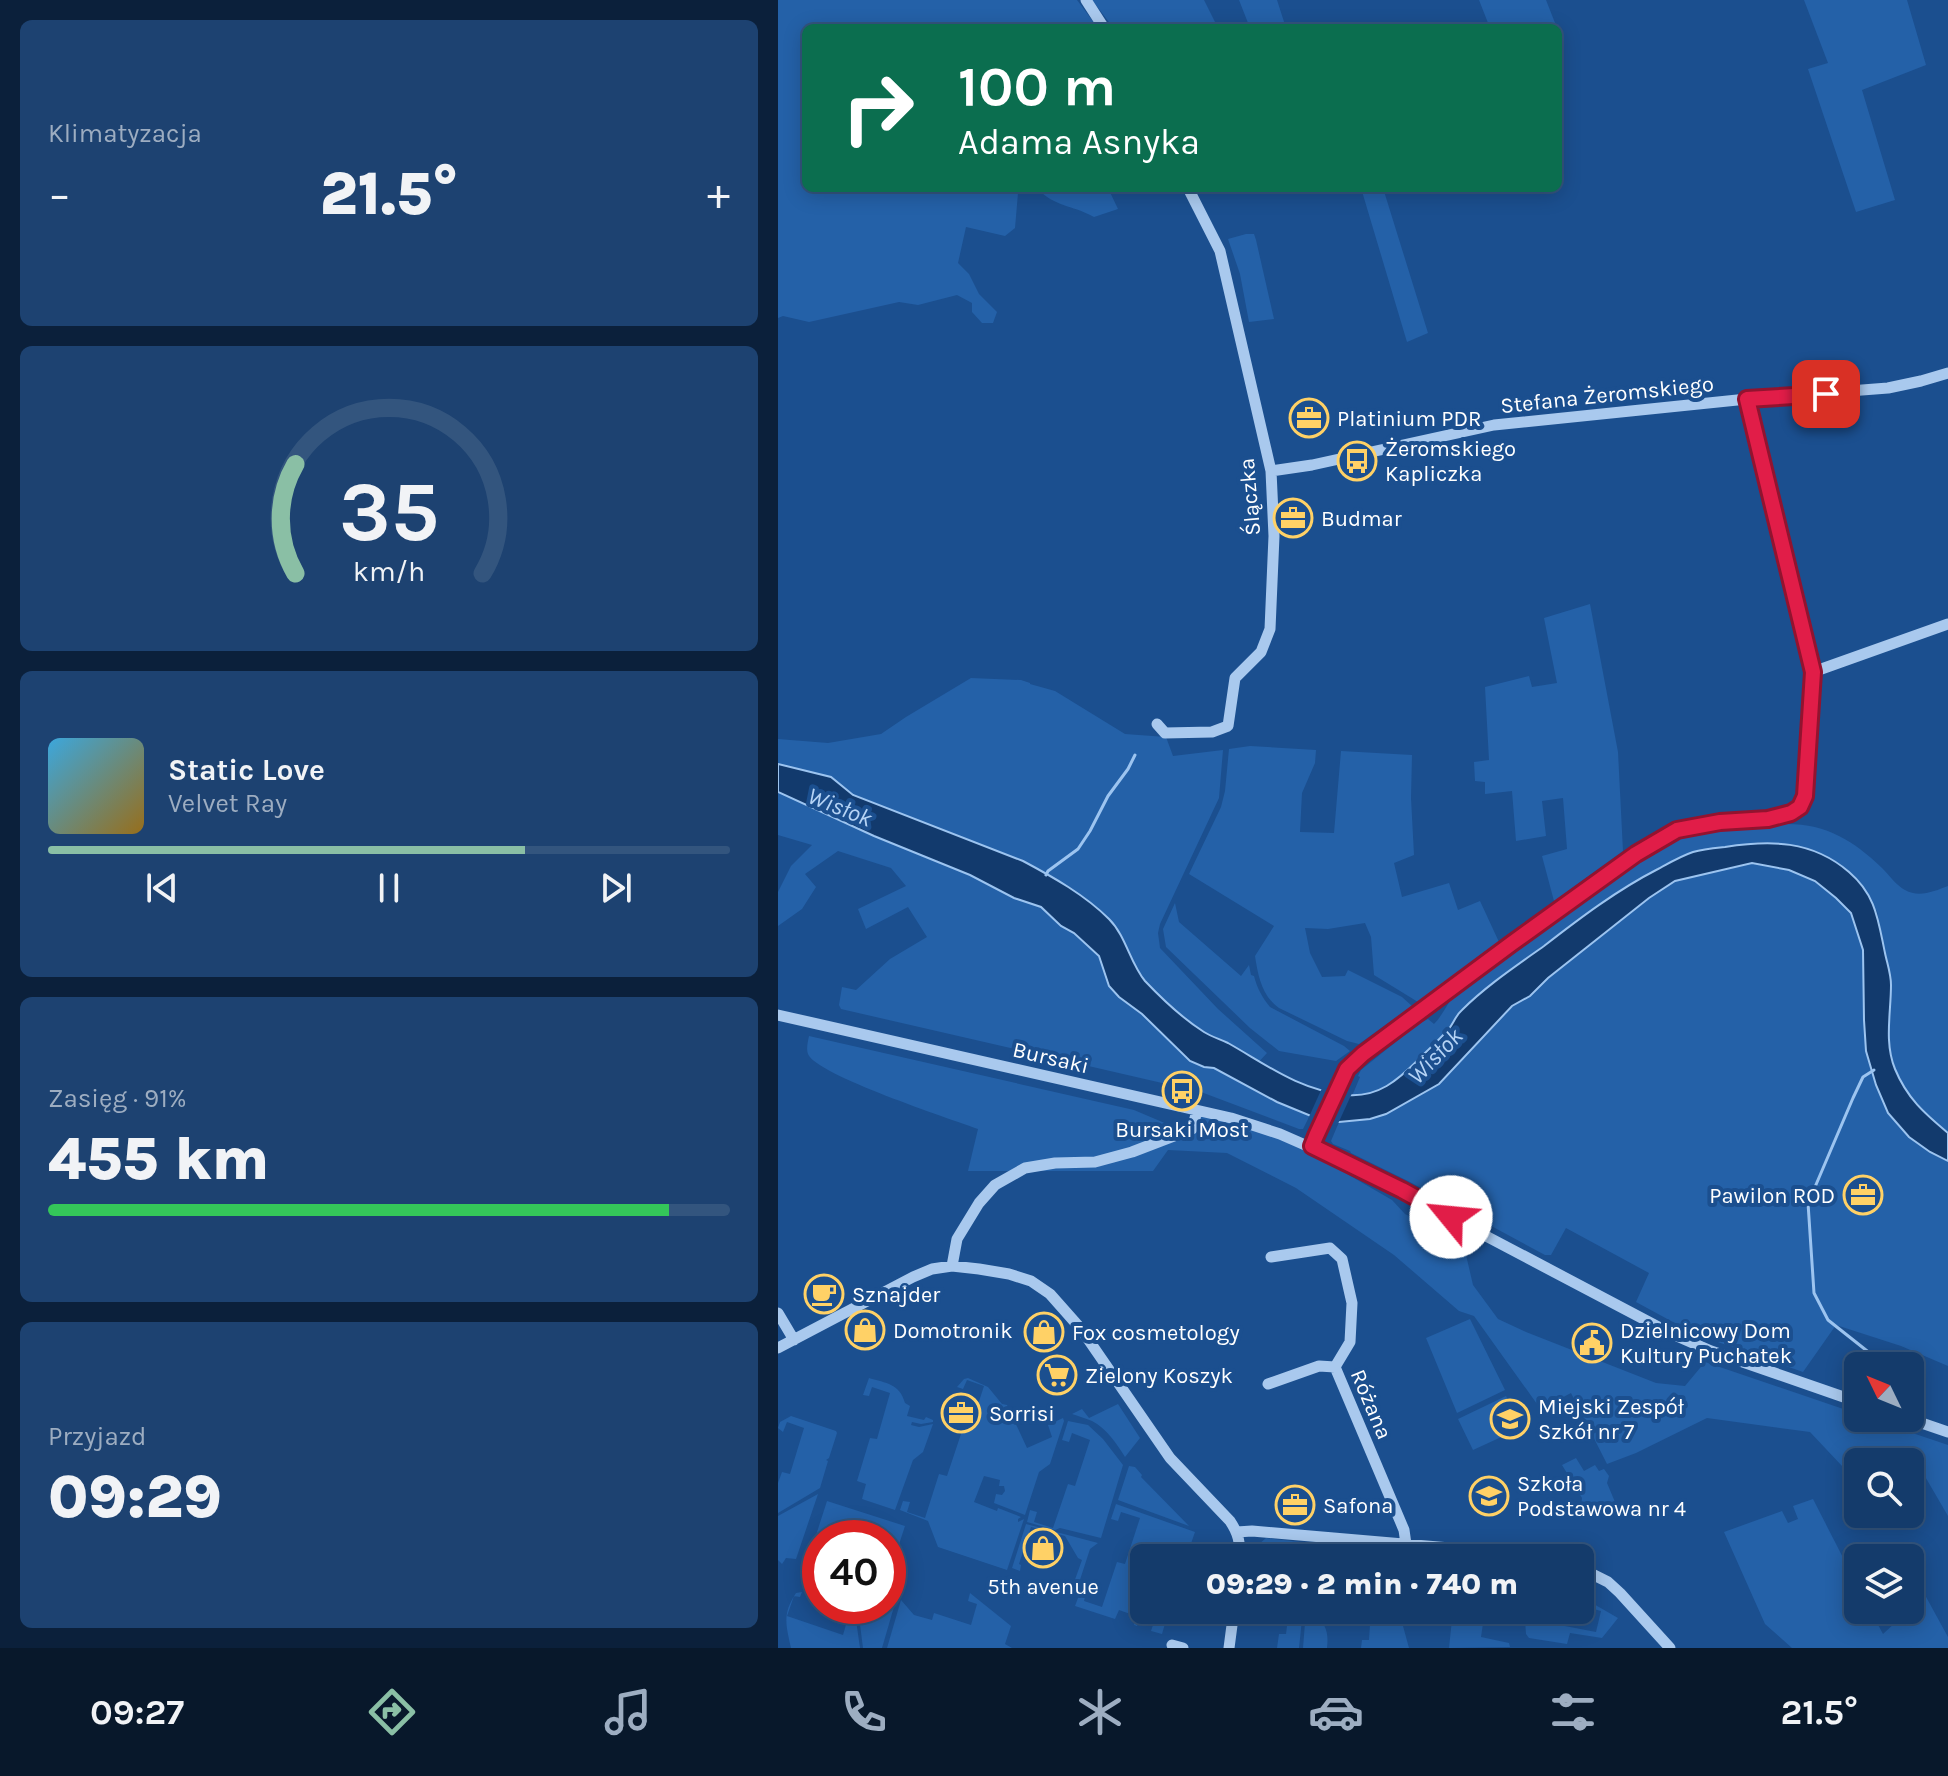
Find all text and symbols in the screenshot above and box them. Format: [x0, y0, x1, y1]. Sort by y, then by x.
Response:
text: 100 m [958, 54, 1116, 119]
icon: right [826, 56, 930, 160]
text: Klimatyzacja [48, 118, 202, 149]
text: Adama Asnyka [958, 121, 1200, 163]
text: 21.5° [320, 159, 458, 229]
text: − [48, 169, 71, 220]
text: + [707, 169, 730, 220]
pin [1792, 360, 1860, 428]
street label: Stefana Żeromskiego [1499, 371, 1715, 419]
icon: arrive [1804, 372, 1848, 416]
office icon: Platinium PDR [1288, 397, 1330, 439]
place label: Platinium PDR [1337, 406, 1481, 432]
place label: Żeromskiego Kapliczka [1385, 436, 1516, 487]
bus stop icon: Żeromskiego Kapliczka [1336, 440, 1378, 482]
street label: Ślączka [1233, 457, 1266, 537]
text: 35 [339, 464, 439, 561]
office icon: Budmar [1272, 497, 1314, 539]
place label: Budmar [1321, 506, 1402, 532]
text: km/h [353, 556, 425, 589]
text: Static Love [168, 752, 325, 788]
water label: Wisłok [804, 781, 877, 833]
text: Velvet Ray [168, 788, 287, 819]
icon: previous [140, 866, 184, 910]
icon: pause [367, 866, 411, 910]
icon: next [594, 866, 638, 910]
water label: Wisłok [1402, 1022, 1469, 1090]
street label: Bursaki [1010, 1037, 1091, 1079]
bus stop icon: Bursaki Most [1161, 1070, 1203, 1112]
text: Zasięg · 91% [48, 1083, 187, 1114]
place label: Bursaki Most [1115, 1117, 1249, 1143]
text: 455 km [48, 1124, 269, 1194]
office icon: Pawilon ROD [1842, 1174, 1884, 1216]
position arrow [1409, 1175, 1493, 1259]
place label: Pawilon ROD [1709, 1183, 1835, 1209]
cafe icon: Sznajder [803, 1273, 845, 1315]
place label: Sznajder [852, 1282, 940, 1308]
shop icon: Domotronik [844, 1309, 886, 1351]
shop icon: Fox cosmetology [1023, 1311, 1065, 1353]
place label: Domotronik [893, 1318, 1013, 1344]
place label: Dzielnicowy Dom Kultury Puchatek [1620, 1318, 1792, 1369]
place label: Fox cosmetology [1072, 1320, 1240, 1346]
public building icon: Dzielnicowy Dom Kultury Puchatek [1571, 1322, 1613, 1364]
north arrow [1844, 1352, 1924, 1432]
map controls [1844, 1352, 1924, 1624]
supermarket icon: Zielony Koszyk [1036, 1354, 1078, 1396]
place label: Zielony Koszyk [1085, 1363, 1233, 1389]
street label: Różana [1345, 1366, 1397, 1443]
office icon: Sorrisi [940, 1392, 982, 1434]
place label: Miejski Zespół Szkół nr 7 [1538, 1394, 1685, 1445]
school or university icon: Miejski Zespół Szkół nr 7 [1489, 1398, 1531, 1440]
place label: Sorrisi [989, 1401, 1055, 1427]
text: Przyjazd [48, 1421, 146, 1452]
button: search [1844, 1448, 1924, 1528]
text: 09:29 [48, 1462, 222, 1532]
place label: Szkoła Podstawowa nr 4 [1517, 1471, 1686, 1522]
school or university icon: Szkoła Podstawowa nr 4 [1468, 1475, 1510, 1517]
office icon: Safona [1274, 1484, 1316, 1526]
place label: Safona [1323, 1493, 1393, 1519]
speed limit sign: 40 [802, 1520, 906, 1624]
shop icon: 5th avenue [1022, 1527, 1064, 1569]
button: layers [1844, 1544, 1924, 1624]
text: 09:29 · 2 min · 740 m [1206, 1566, 1518, 1602]
place label: 5th avenue [987, 1574, 1099, 1600]
icon: directions [364, 1684, 420, 1740]
icon: music [600, 1684, 656, 1740]
icon: phone [836, 1684, 892, 1740]
icon: climate [1072, 1684, 1128, 1740]
icon: car [1308, 1684, 1364, 1740]
icon: filters [1545, 1684, 1601, 1740]
text: 09:27 [90, 1691, 184, 1733]
text: 21.5° [1781, 1691, 1858, 1733]

